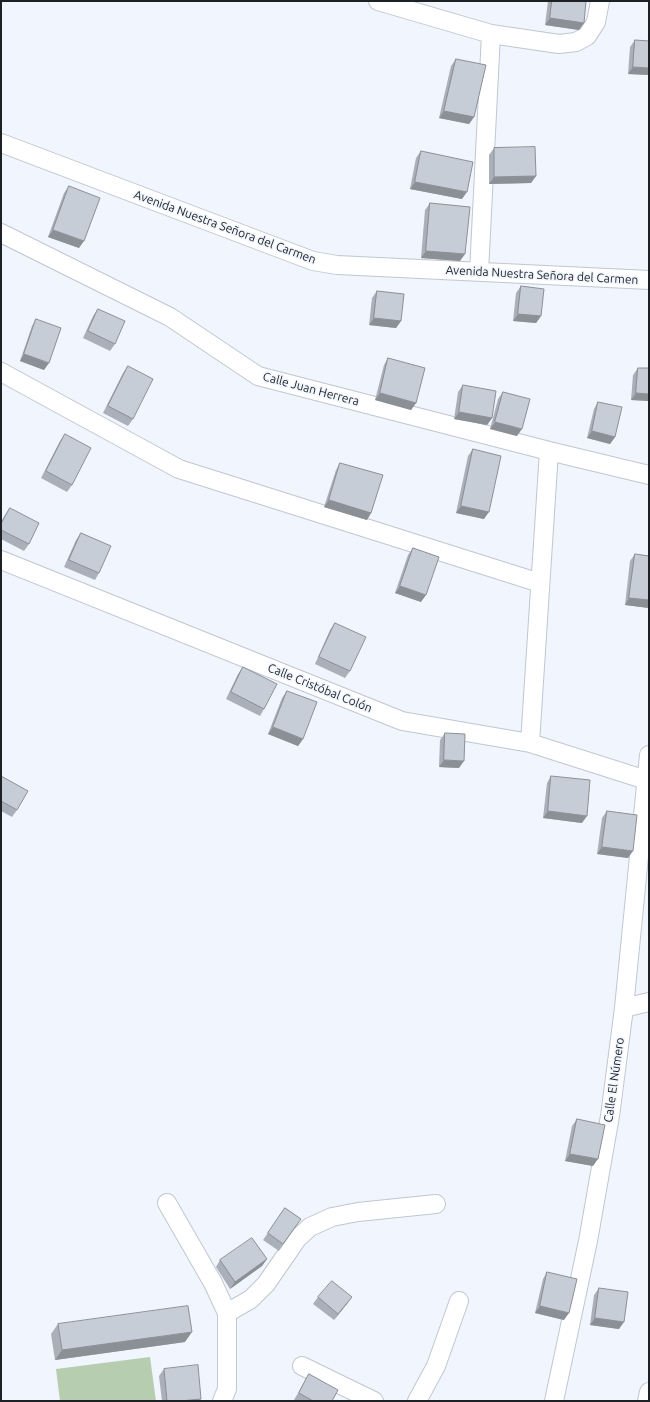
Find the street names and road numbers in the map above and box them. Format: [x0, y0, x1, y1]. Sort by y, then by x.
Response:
street label: Avenida Nuestra Señora del Carmen [132, 187, 318, 267]
street label: Avenida Nuestra Señora del Carmen [445, 263, 639, 287]
street label: Calle Juan Herrera [261, 369, 361, 409]
street label: Calle Cristóbal Colón [266, 660, 374, 716]
street label: Calle El Número [601, 1037, 627, 1123]

